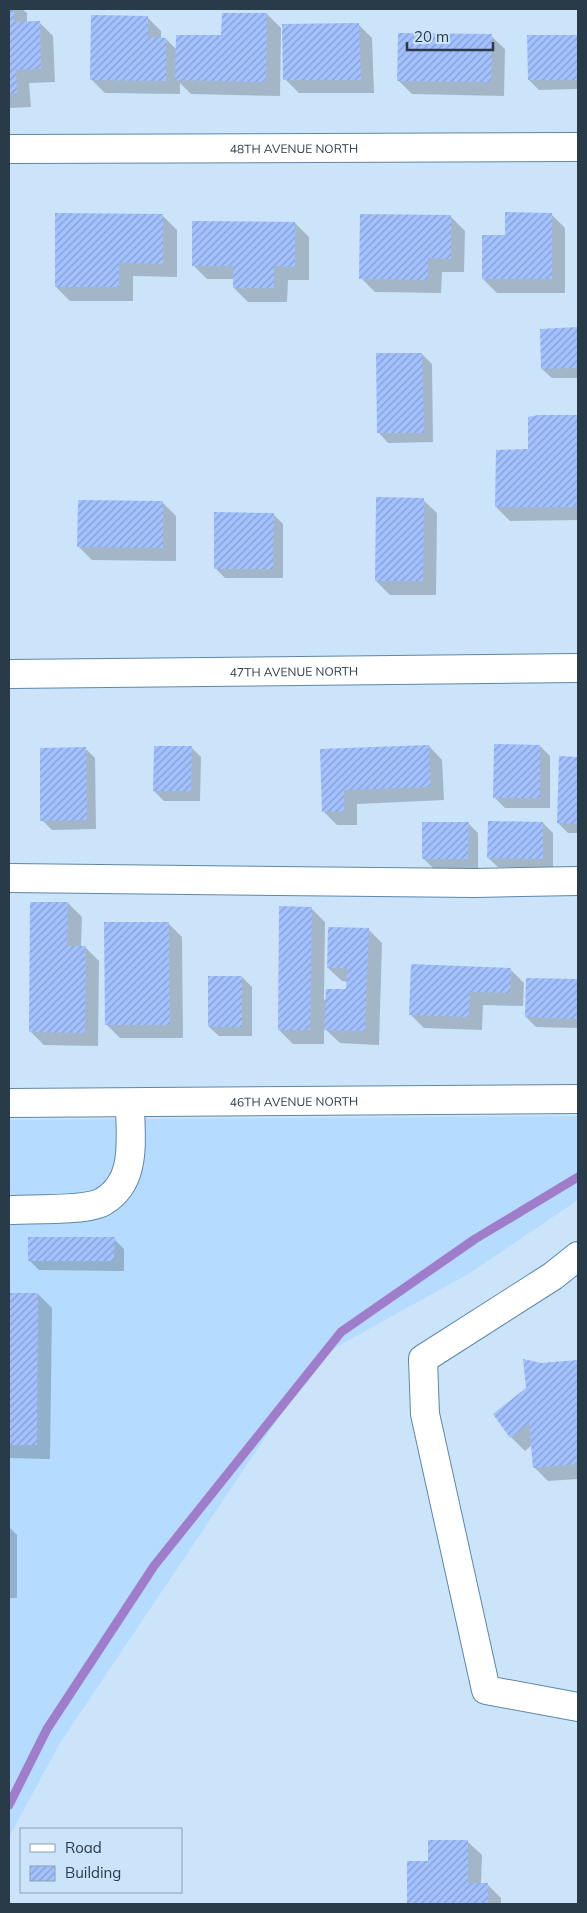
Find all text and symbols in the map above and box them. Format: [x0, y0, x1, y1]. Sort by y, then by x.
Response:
scale bar [407, 20, 493, 52]
text: 20 m [414, 27, 449, 46]
street label: 48TH AVENUE NORTH [230, 140, 358, 156]
street label: 47TH AVENUE NORTH [230, 663, 358, 679]
street label: 46TH AVENUE NORTH [230, 1093, 358, 1109]
legend [20, 1828, 182, 1893]
text: Road [65, 1838, 102, 1857]
text: Building [65, 1863, 121, 1882]

